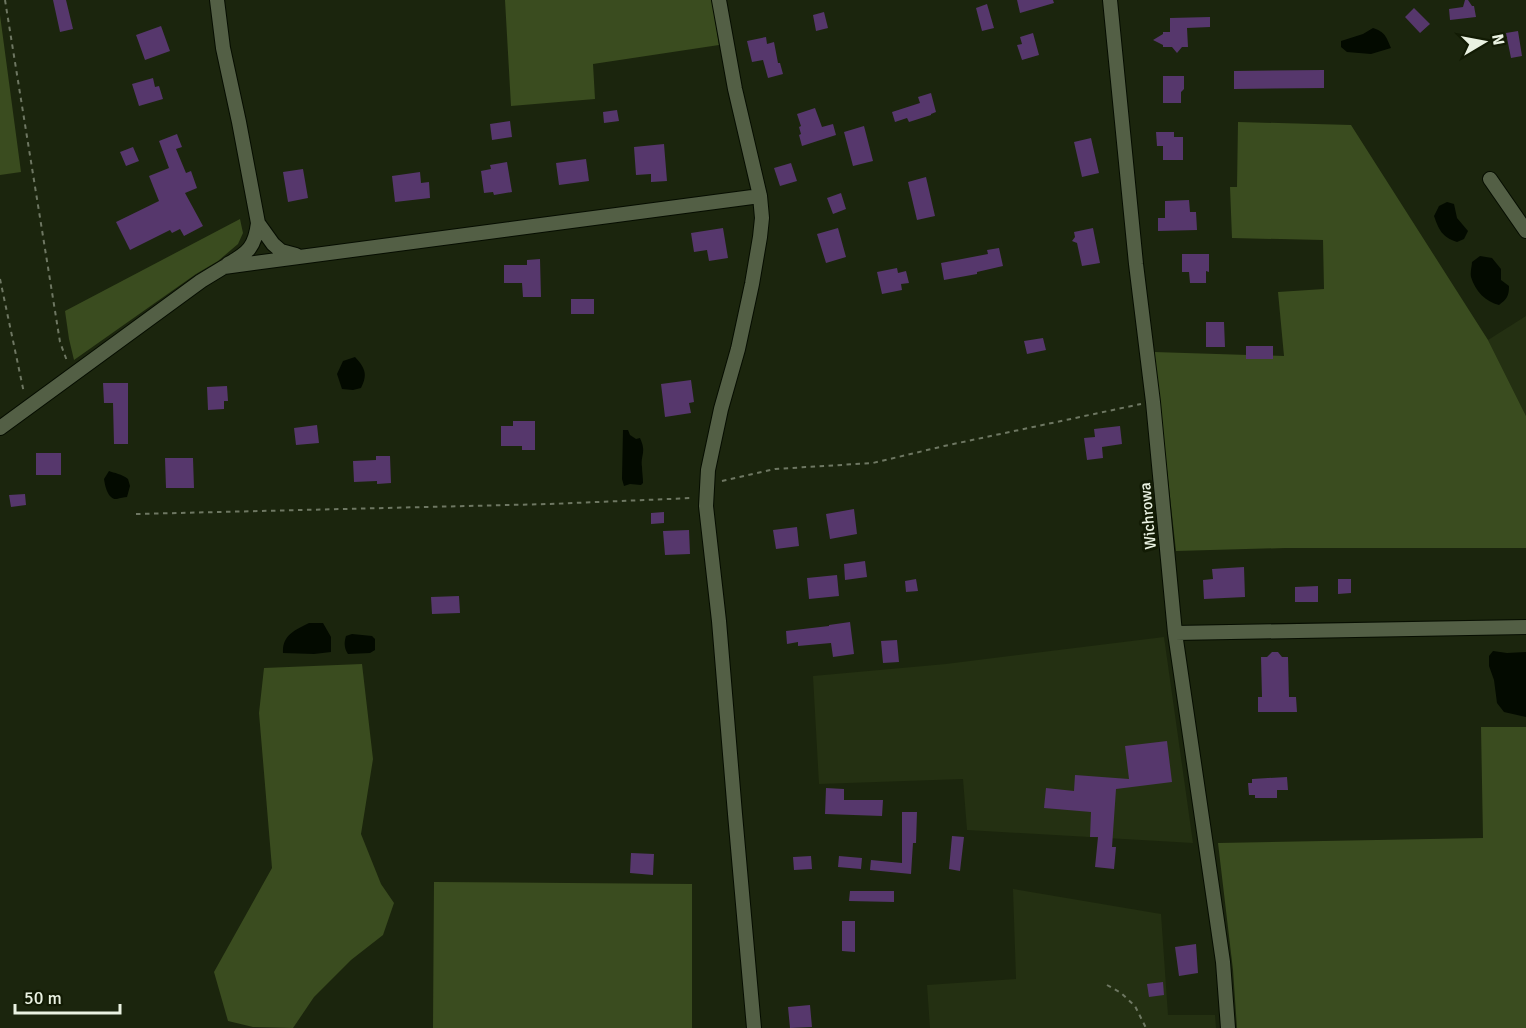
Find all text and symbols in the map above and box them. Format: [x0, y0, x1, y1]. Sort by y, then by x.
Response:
north arrow [1454, 12, 1514, 72]
text: N [1487, 32, 1509, 47]
street label: Wichrowa [1135, 481, 1161, 550]
scale bar [15, 977, 120, 1015]
text: 50 m [24, 987, 62, 1009]

